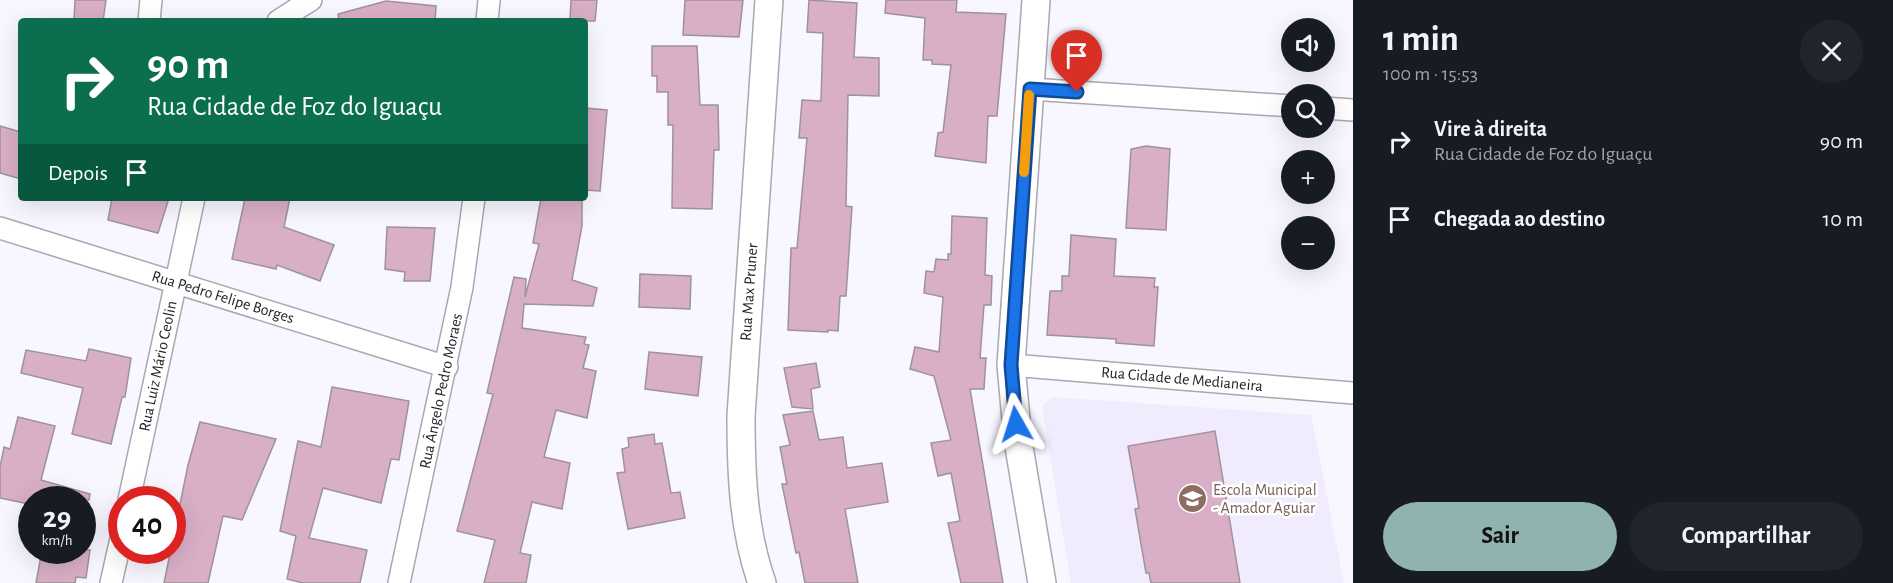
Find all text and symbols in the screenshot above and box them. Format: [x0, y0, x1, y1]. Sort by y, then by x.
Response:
map controls [1281, 18, 1335, 270]
button: sound [1281, 18, 1335, 72]
button: close [1800, 20, 1863, 83]
text: 1 min [1383, 21, 1459, 57]
pin [1051, 30, 1102, 92]
icon: arrive [1060, 39, 1093, 72]
icon: right [48, 42, 126, 120]
text: 90 m [147, 44, 229, 86]
text: 100 m · 15:53 [1383, 64, 1478, 84]
button: search [1281, 84, 1335, 138]
text: Rua Cidade de Foz do Iguaçu [147, 93, 442, 120]
text: Vire à direita [1434, 118, 1547, 140]
icon: right [1383, 125, 1416, 158]
text: 90 m [1820, 130, 1863, 152]
text: Rua Cidade de Foz do Iguaçu [1434, 144, 1652, 164]
button: + [1281, 150, 1335, 204]
icon: arrive [120, 156, 153, 189]
text: Depois [48, 162, 108, 184]
icon: arrive [1383, 203, 1416, 236]
text: Chegada ao destino [1434, 208, 1605, 230]
text: 10 m [1823, 208, 1863, 230]
button: − [1281, 216, 1335, 270]
street label: Rua Max Pruner [738, 242, 760, 342]
street label: Rua Pedro Felipe Borges [150, 268, 296, 326]
street label: Rua Luiz Mário Ceolin [136, 299, 180, 433]
street label: Rua Ângelo Pedro Moraes [415, 311, 465, 470]
street label: Rua Cidade de Medianeira [1101, 364, 1263, 394]
position arrow [984, 392, 1048, 456]
place label: Escola Municipal - Amador Aguiar [1213, 482, 1317, 516]
school or university icon: Escola Municipal - Amador Aguiar [1176, 483, 1208, 515]
speed limit sign: 40 [108, 486, 186, 564]
button: Sair [1383, 502, 1617, 571]
button: Compartilhar [1629, 502, 1863, 571]
text: 29 [43, 503, 71, 533]
text: km/h [42, 533, 72, 548]

